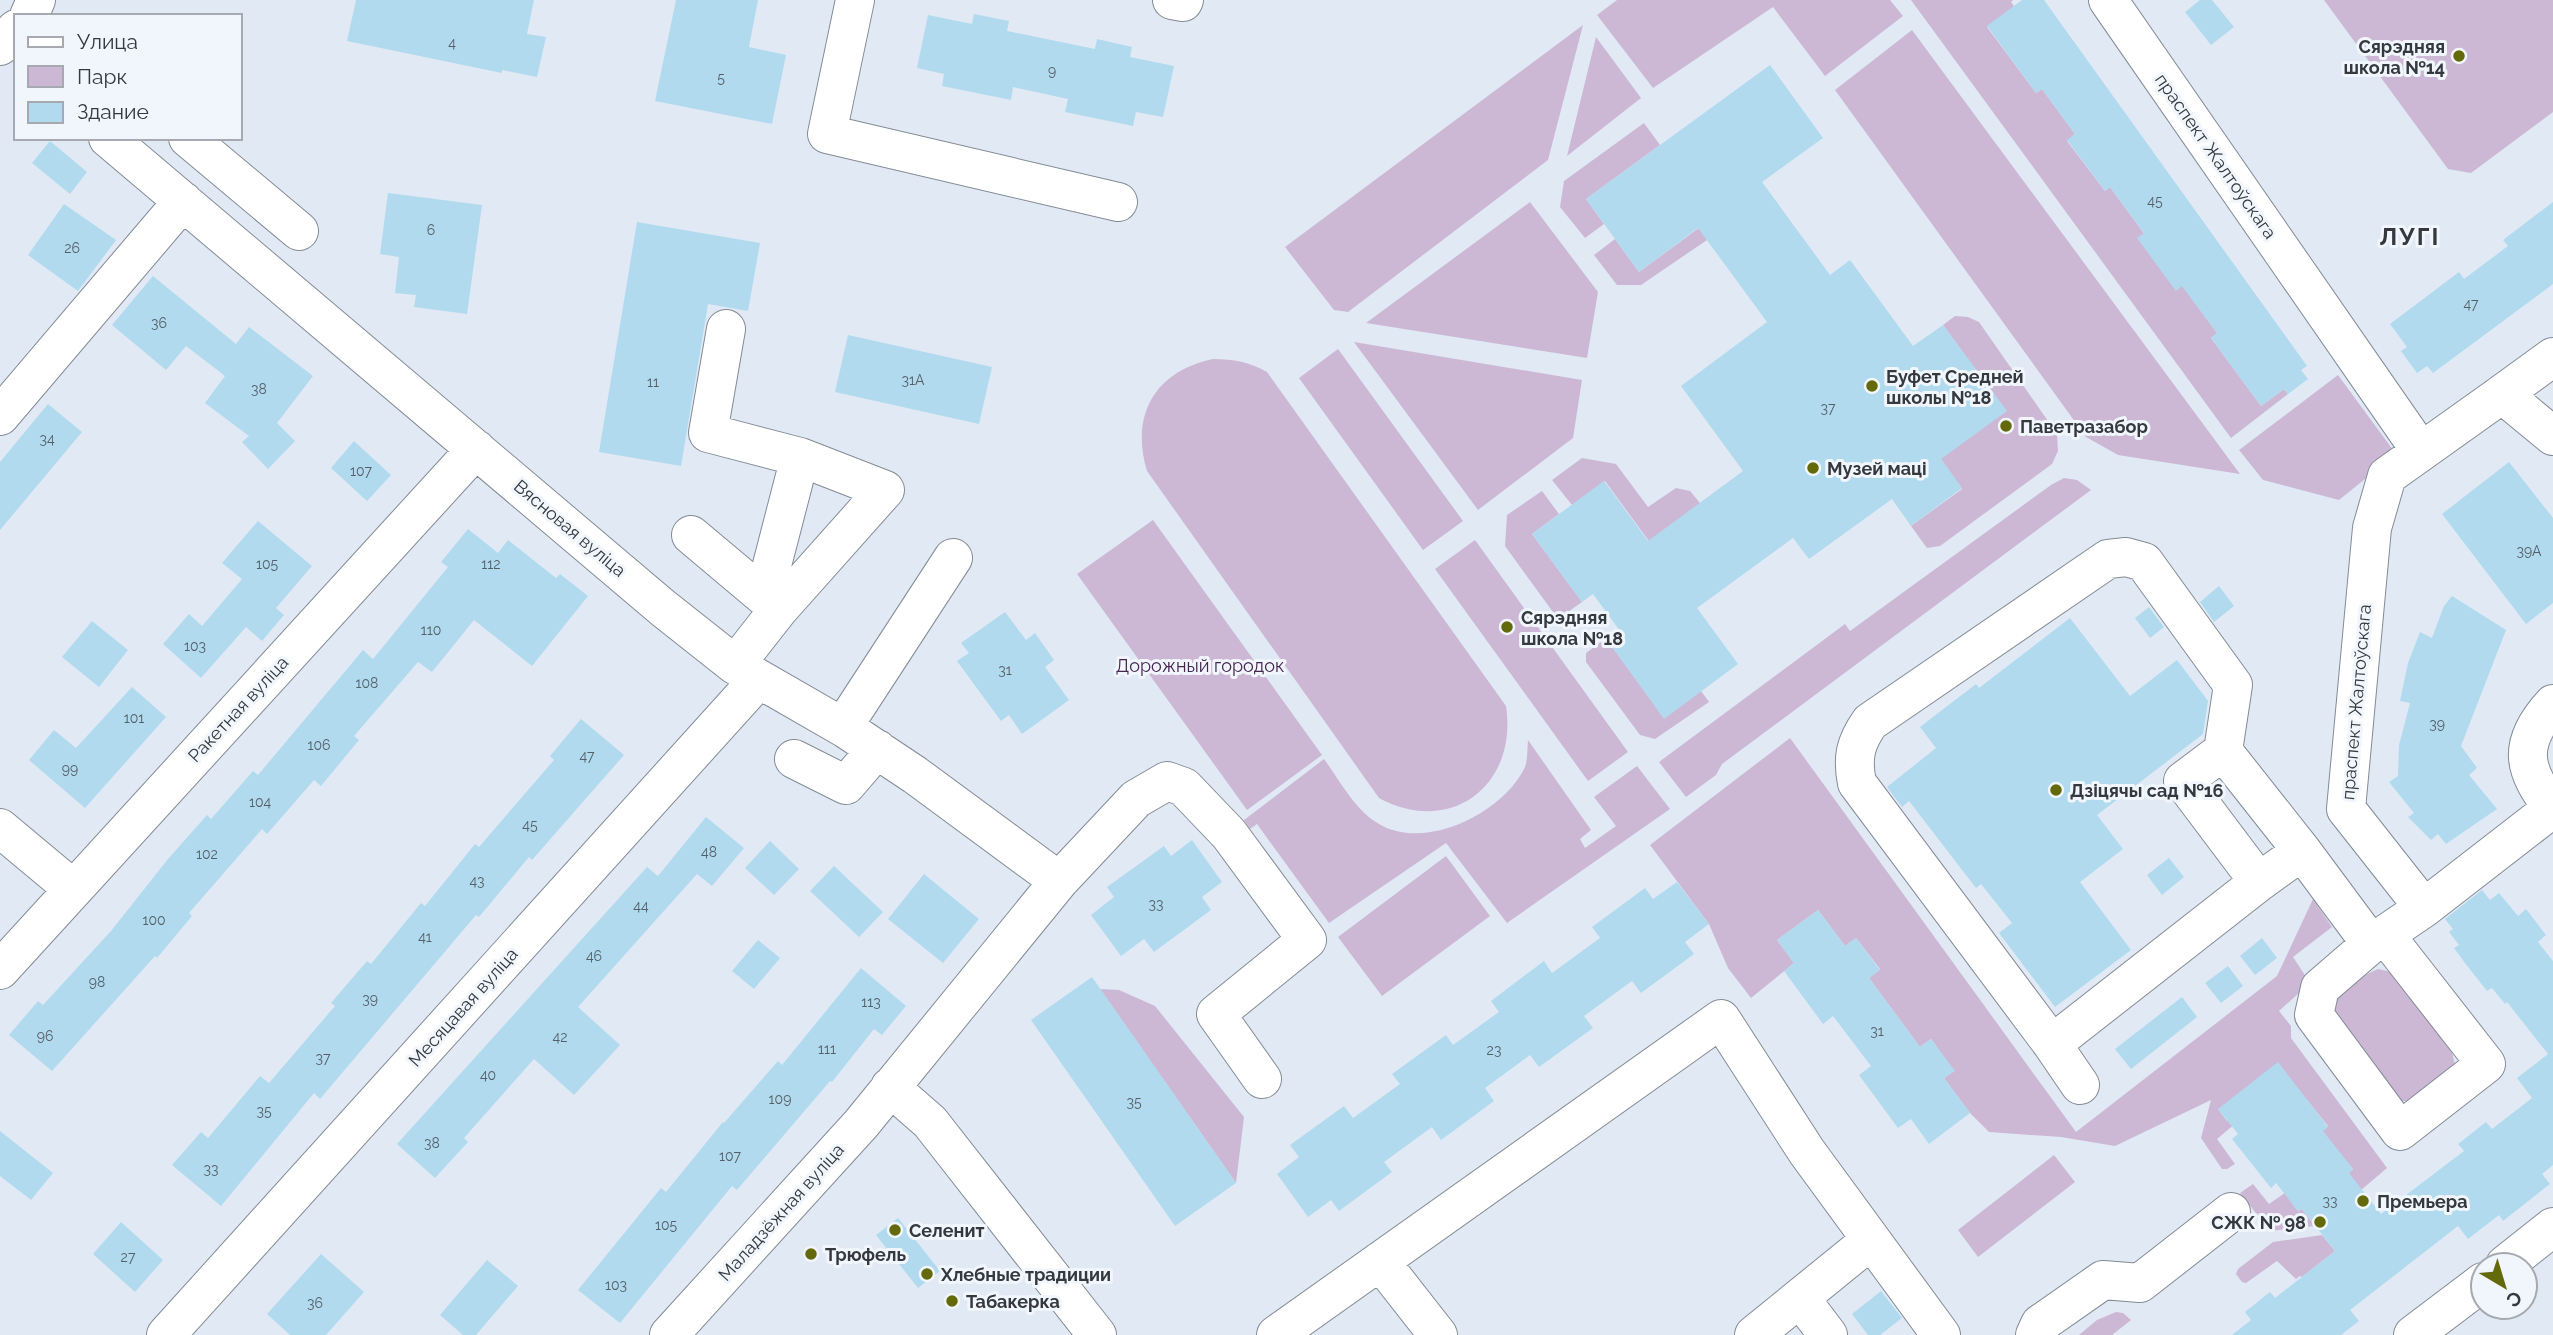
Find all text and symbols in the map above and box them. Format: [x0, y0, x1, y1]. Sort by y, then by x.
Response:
legend [14, 14, 242, 140]
text: Улица [77, 29, 138, 54]
house number: 4 [448, 35, 456, 51]
place label: Сярэдняя школа №14 [2344, 36, 2445, 78]
marker: Сярэдняя школа №14 [2451, 48, 2467, 64]
house number: 9 [1048, 63, 1056, 79]
text: Парк [77, 64, 127, 89]
street label: праспект Жалтоўскага [2151, 69, 2281, 243]
house number: 5 [717, 70, 725, 86]
text: Здание [77, 99, 149, 124]
house number: 45 [2147, 193, 2163, 209]
house number: 6 [427, 222, 435, 238]
district label: ЛУГІ [2380, 222, 2440, 251]
house number: 26 [64, 240, 80, 256]
house number: 47 [2463, 296, 2479, 312]
house number: 36 [151, 315, 167, 331]
place label: Буфет Средней школы №18 [1886, 366, 2024, 408]
house number: 31А [902, 372, 925, 388]
house number: 11 [647, 374, 659, 390]
marker: Буфет Средней школы №18 [1864, 378, 1880, 394]
house number: 38 [251, 381, 267, 397]
house number: 37 [1821, 400, 1836, 416]
place label: Паветразабор [2020, 416, 2148, 437]
marker: Паветразабор [1998, 418, 2014, 434]
house number: 34 [39, 431, 55, 447]
place label: Музей маці [1827, 458, 1927, 479]
marker: Музей маці [1805, 460, 1821, 476]
house number: 107 [350, 463, 372, 479]
street label: Вясновая вуліца [510, 475, 630, 581]
house number: 39А [2516, 543, 2542, 559]
house number: 105 [256, 556, 278, 572]
house number: 112 [481, 556, 501, 572]
street label: праспект Жалтоўскага [2337, 603, 2375, 801]
place label: Сярэдняя школа №18 [1521, 607, 1623, 649]
marker: Сярэдняя школа №18 [1499, 619, 1515, 635]
house number: 110 [421, 622, 441, 638]
house number: 103 [184, 638, 206, 654]
street label: Ракетная вуліца [184, 652, 292, 766]
park label: Дорожный городок [1116, 655, 1284, 676]
house number: 31 [998, 662, 1012, 678]
house number: 108 [356, 675, 378, 691]
house number: 101 [124, 710, 144, 726]
house number: 39 [2429, 716, 2445, 732]
house number: 106 [307, 737, 331, 753]
house number: 47 [579, 748, 595, 764]
house number: 99 [62, 761, 78, 777]
place label: Дзіцячы сад №16 [2070, 780, 2224, 801]
marker: Дзіцячы сад №16 [2048, 782, 2064, 798]
house number: 104 [249, 794, 271, 810]
house number: 45 [522, 817, 538, 833]
house number: 48 [701, 844, 717, 860]
house number: 102 [196, 846, 218, 862]
house number: 43 [469, 873, 485, 889]
house number: 33 [1149, 896, 1163, 912]
house number: 44 [633, 898, 649, 914]
house number: 100 [142, 912, 166, 928]
house number: 41 [418, 929, 432, 945]
street label: Месяцавая вуліца [404, 943, 522, 1071]
house number: 46 [586, 948, 602, 964]
house number: 98 [89, 974, 105, 990]
house number: 39 [362, 991, 378, 1007]
house number: 113 [861, 994, 881, 1010]
house number: 31 [1870, 1023, 1884, 1039]
house number: 96 [37, 1028, 53, 1044]
house number: 42 [553, 1029, 567, 1045]
house number: 111 [818, 1041, 836, 1057]
house number: 23 [1487, 1042, 1501, 1058]
house number: 37 [316, 1050, 331, 1066]
house number: 40 [480, 1067, 496, 1083]
house number: 109 [769, 1091, 791, 1107]
house number: 35 [1126, 1094, 1142, 1110]
house number: 35 [256, 1103, 272, 1119]
house number: 38 [424, 1135, 440, 1151]
street label: Маладзёжная вуліца [714, 1139, 848, 1285]
house number: 107 [719, 1148, 741, 1164]
house number: 33 [204, 1161, 218, 1177]
place label: Премьера [2377, 1191, 2468, 1212]
house number: 33 [2323, 1193, 2337, 1209]
marker: Премьера [2355, 1193, 2371, 1209]
place label: СЖК № 98 [2211, 1212, 2306, 1233]
marker: СЖК № 98 [2312, 1214, 2328, 1230]
house number: 105 [655, 1217, 677, 1233]
place label: Селенит [909, 1220, 984, 1241]
marker: Селенит [887, 1222, 903, 1238]
place label: Трюфель [825, 1244, 906, 1265]
marker: Трюфель [803, 1246, 819, 1262]
house number: 27 [121, 1249, 136, 1265]
north arrow [2469, 1251, 2539, 1321]
place label: Хлебные традиции [940, 1264, 1111, 1285]
marker: Хлебные традиции [919, 1266, 935, 1282]
house number: 103 [605, 1277, 627, 1293]
text: С [2503, 1287, 2526, 1312]
place label: Табакерка [966, 1291, 1060, 1312]
marker: Табакерка [944, 1293, 960, 1309]
house number: 36 [307, 1295, 323, 1311]

